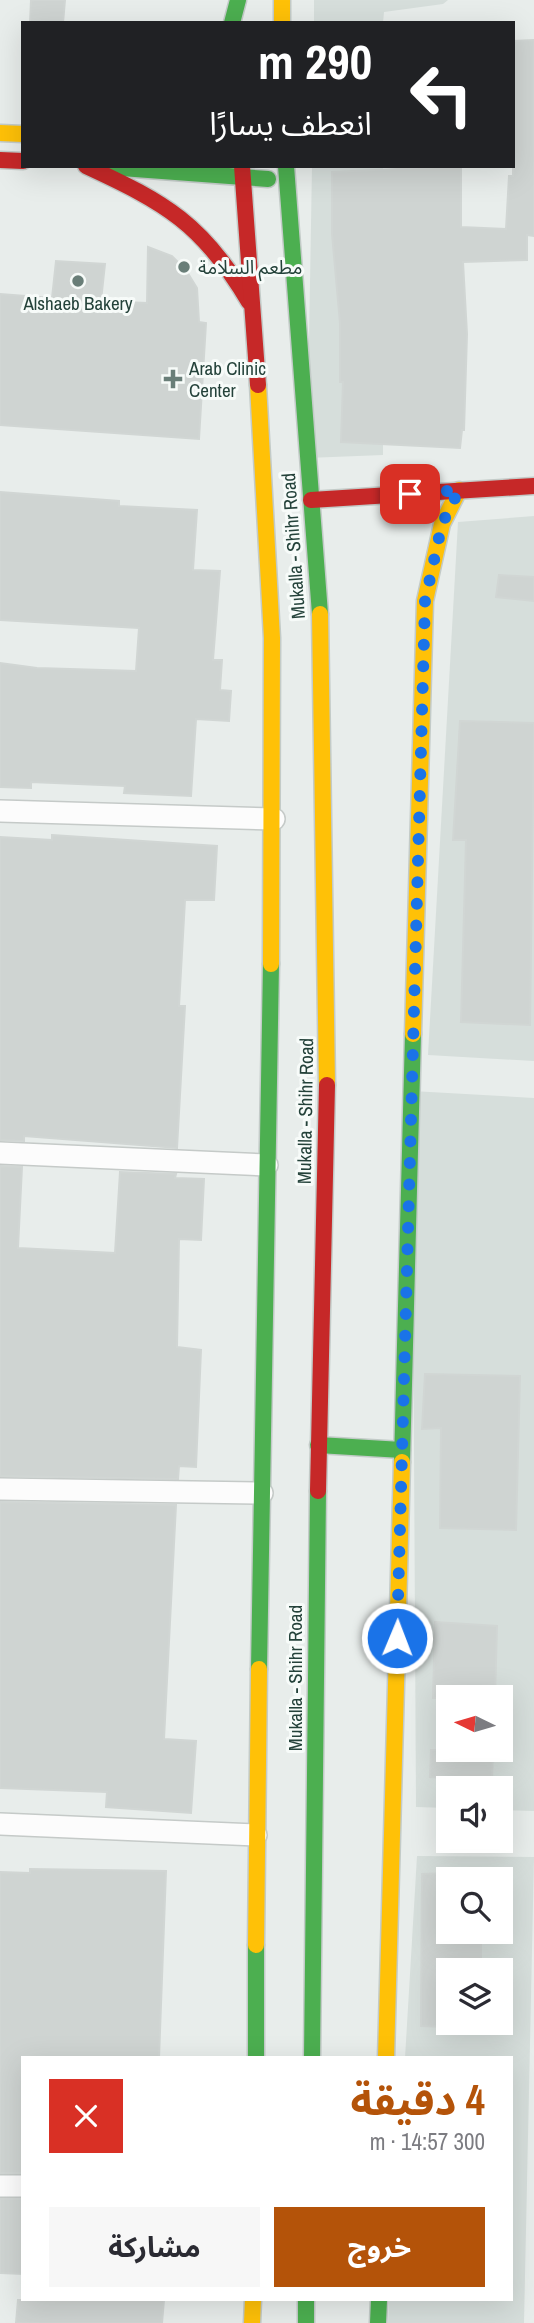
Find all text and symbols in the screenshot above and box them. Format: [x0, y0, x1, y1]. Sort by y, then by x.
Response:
text: 290 m [258, 28, 372, 94]
icon: left [396, 49, 487, 140]
text: انعطف يسارًا [209, 102, 372, 145]
place label: مطعم السلامة [198, 254, 303, 282]
marker: مطعم السلامة [176, 259, 192, 275]
marker: Alshaeb Bakery [70, 273, 86, 289]
place label: Alshaeb Bakery [22, 290, 133, 316]
place label: Arab Clinic Center [188, 355, 266, 403]
marker: Arab Clinic Center [163, 369, 183, 389]
pin [380, 464, 440, 524]
street label: Mukalla - Shihr Road [275, 472, 311, 620]
icon: arrive [391, 475, 429, 513]
street label: Mukalla - Shihr Road [291, 1038, 319, 1184]
position arrow [360, 1601, 434, 1675]
street label: Mukalla - Shihr Road [282, 1605, 308, 1751]
north arrow [436, 1685, 513, 1762]
map controls [436, 1685, 513, 2035]
button: sound [436, 1776, 513, 1853]
button: search [436, 1867, 513, 1944]
button: layers [436, 1958, 513, 2035]
text: 4 دقيقة [351, 2072, 485, 2128]
button: close [49, 2079, 123, 2153]
text: 300 m · 14:57 [370, 2126, 485, 2157]
button: مشاركة [49, 2207, 260, 2287]
button: خروج [274, 2207, 485, 2287]

